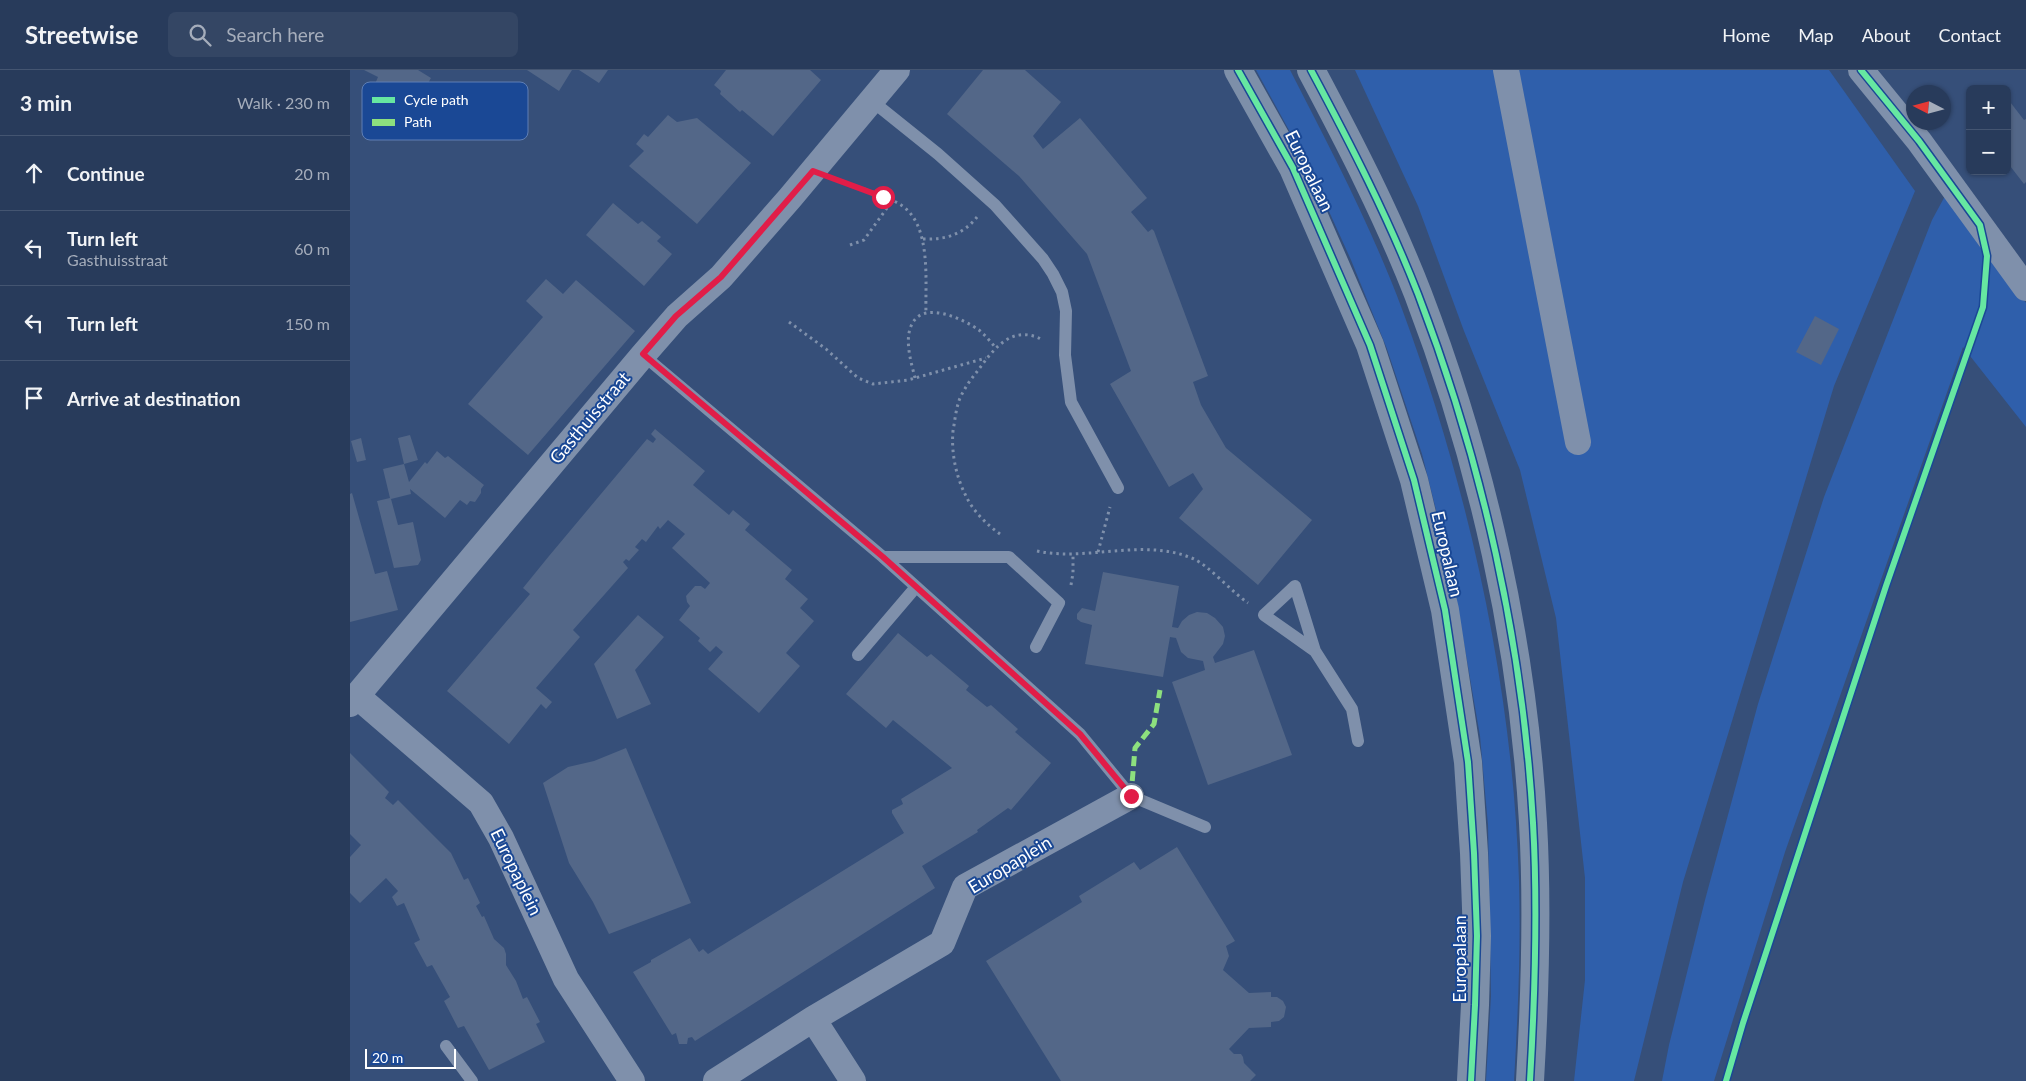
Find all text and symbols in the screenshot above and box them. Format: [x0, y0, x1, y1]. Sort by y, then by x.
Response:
search box [168, 12, 518, 57]
text: Streetwise [25, 20, 138, 49]
icon: search [186, 21, 214, 49]
text: Search here [226, 23, 324, 46]
text: Home [1722, 24, 1770, 46]
text: Map [1798, 24, 1834, 46]
text: About [1862, 24, 1911, 46]
text: Contact [1939, 24, 2001, 46]
legend [362, 82, 528, 140]
north arrow [1906, 85, 1951, 130]
map controls [1966, 85, 2011, 175]
button: + [1966, 85, 2011, 130]
text: 3 min [20, 90, 72, 115]
text: Cycle path [404, 91, 469, 108]
text: Walk · 230 m [237, 93, 330, 112]
text: Path [404, 113, 432, 130]
street label: Europalaan [1281, 126, 1339, 215]
button: − [1966, 130, 2011, 175]
icon: ahead [20, 159, 48, 187]
text: Continue [67, 162, 145, 185]
text: 20 m [294, 164, 330, 183]
route start [872, 186, 895, 209]
text: Turn left [67, 227, 138, 250]
icon: left [20, 234, 48, 262]
text: 60 m [294, 239, 330, 258]
text: Gasthuisstraat [67, 250, 168, 269]
icon: left [20, 309, 48, 337]
text: Turn left [67, 312, 138, 335]
text: 150 m [285, 314, 330, 333]
street label: Gasthuisstraat [544, 366, 634, 468]
icon: arrive [20, 384, 48, 412]
text: Arrive at destination [67, 387, 240, 410]
street label: Europalaan [1427, 509, 1469, 599]
route end [1120, 785, 1143, 808]
street label: Europaplein [486, 825, 547, 918]
street label: Europaplein [964, 831, 1055, 898]
street label: Europalaan [1448, 915, 1470, 1003]
scale bar [365, 1046, 456, 1069]
text: 20 m [372, 1049, 403, 1066]

